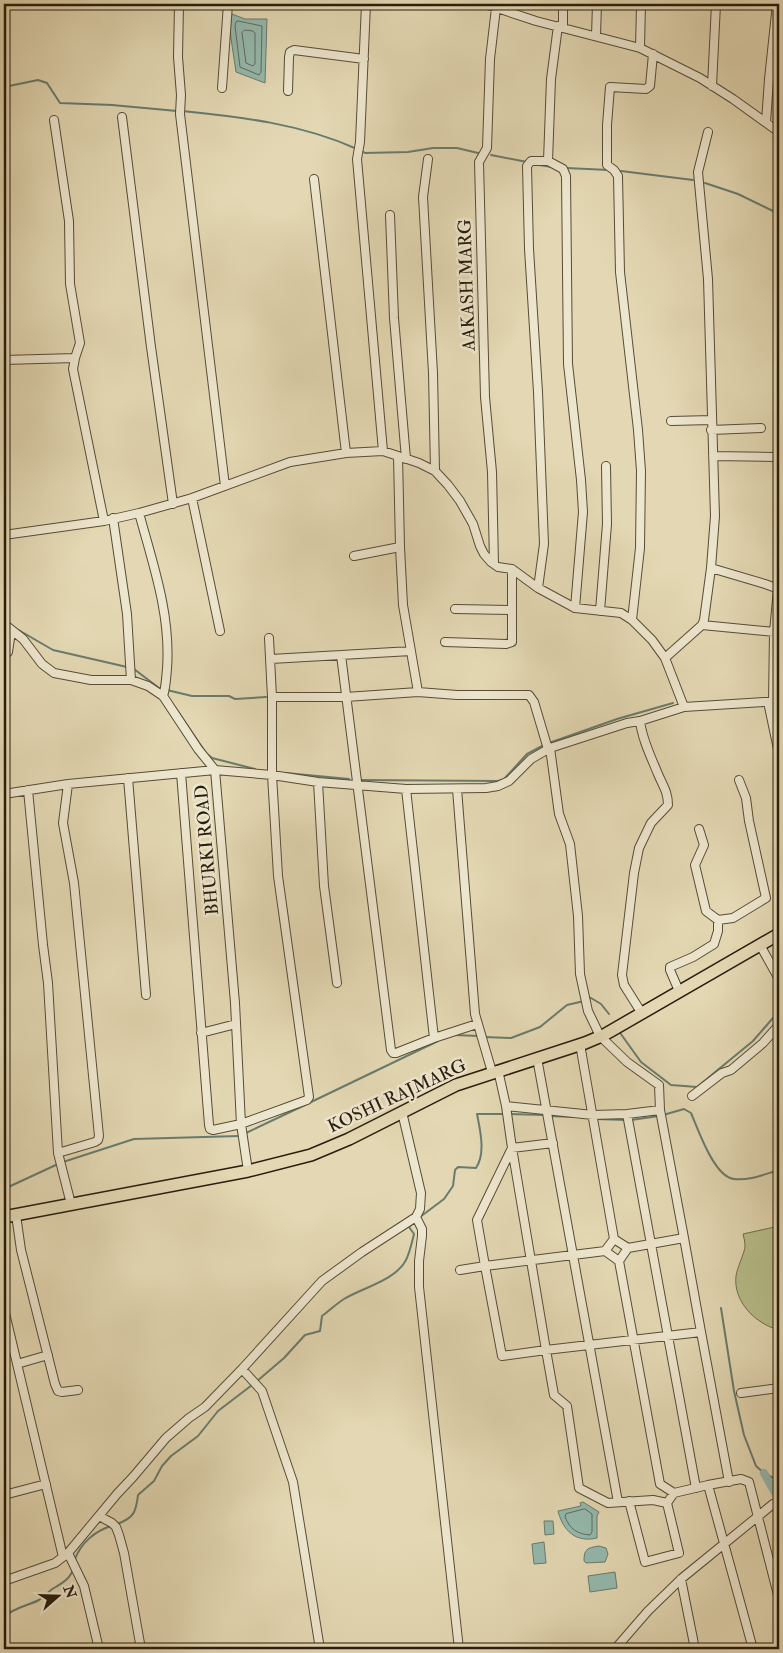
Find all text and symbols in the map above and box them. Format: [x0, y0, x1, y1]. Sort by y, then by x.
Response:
street label: AAKASH MARG [453, 219, 481, 352]
street label: BHURKI ROAD [190, 784, 224, 916]
street label: KOSHI RAJMARG [324, 1054, 470, 1138]
north arrow [32, 1570, 82, 1620]
text: N [59, 1582, 80, 1601]

